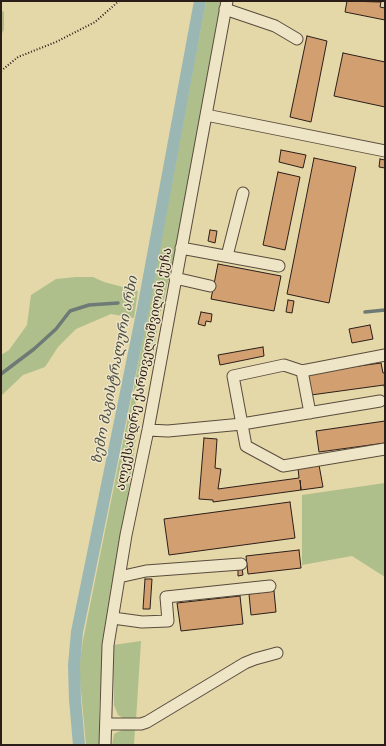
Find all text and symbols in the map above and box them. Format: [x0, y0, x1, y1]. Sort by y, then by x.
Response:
street label: ალექსანდრე ქართველიშვილის ქუჩა [113, 246, 175, 492]
water label: ზემო მაგისტრალური არხი [89, 275, 141, 465]

